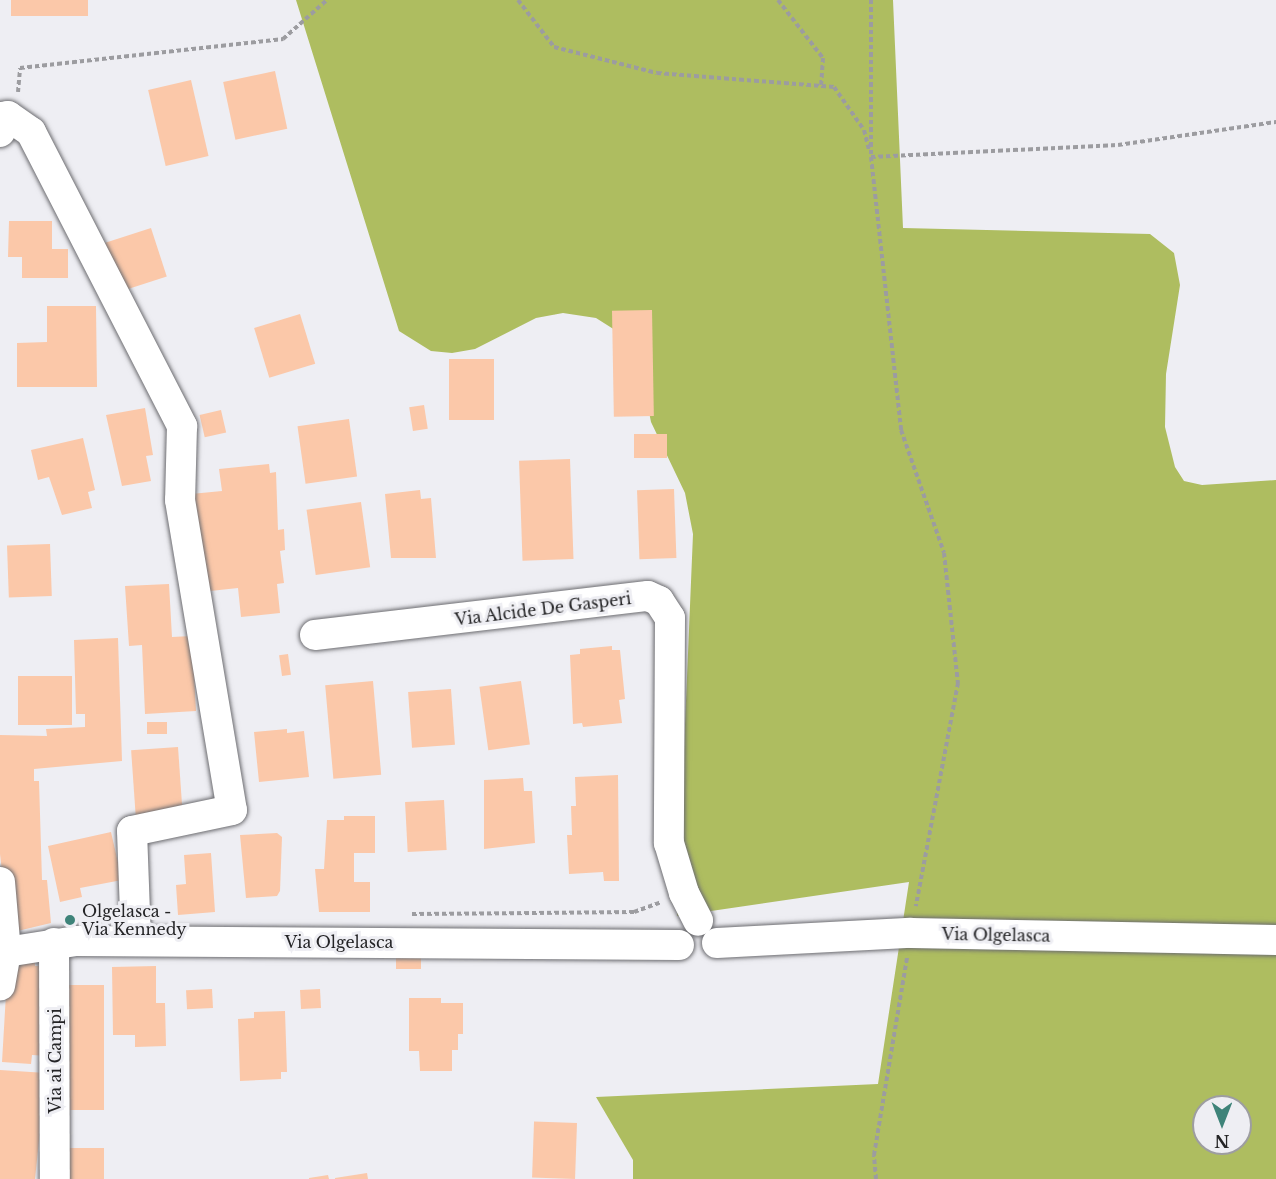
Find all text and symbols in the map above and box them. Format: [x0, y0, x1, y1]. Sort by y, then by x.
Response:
street label: Via Alcide De Gasperi [453, 589, 633, 629]
place label: Olgelasca - Via Kennedy [82, 901, 187, 939]
marker: Olgelasca - Via Kennedy [63, 913, 77, 927]
street label: Via Olgelasca [941, 924, 1051, 946]
street label: Via Olgelasca [285, 932, 393, 952]
street label: Via ai Campi [45, 1008, 65, 1114]
north arrow [1192, 1095, 1252, 1155]
text: N [1214, 1131, 1230, 1151]

